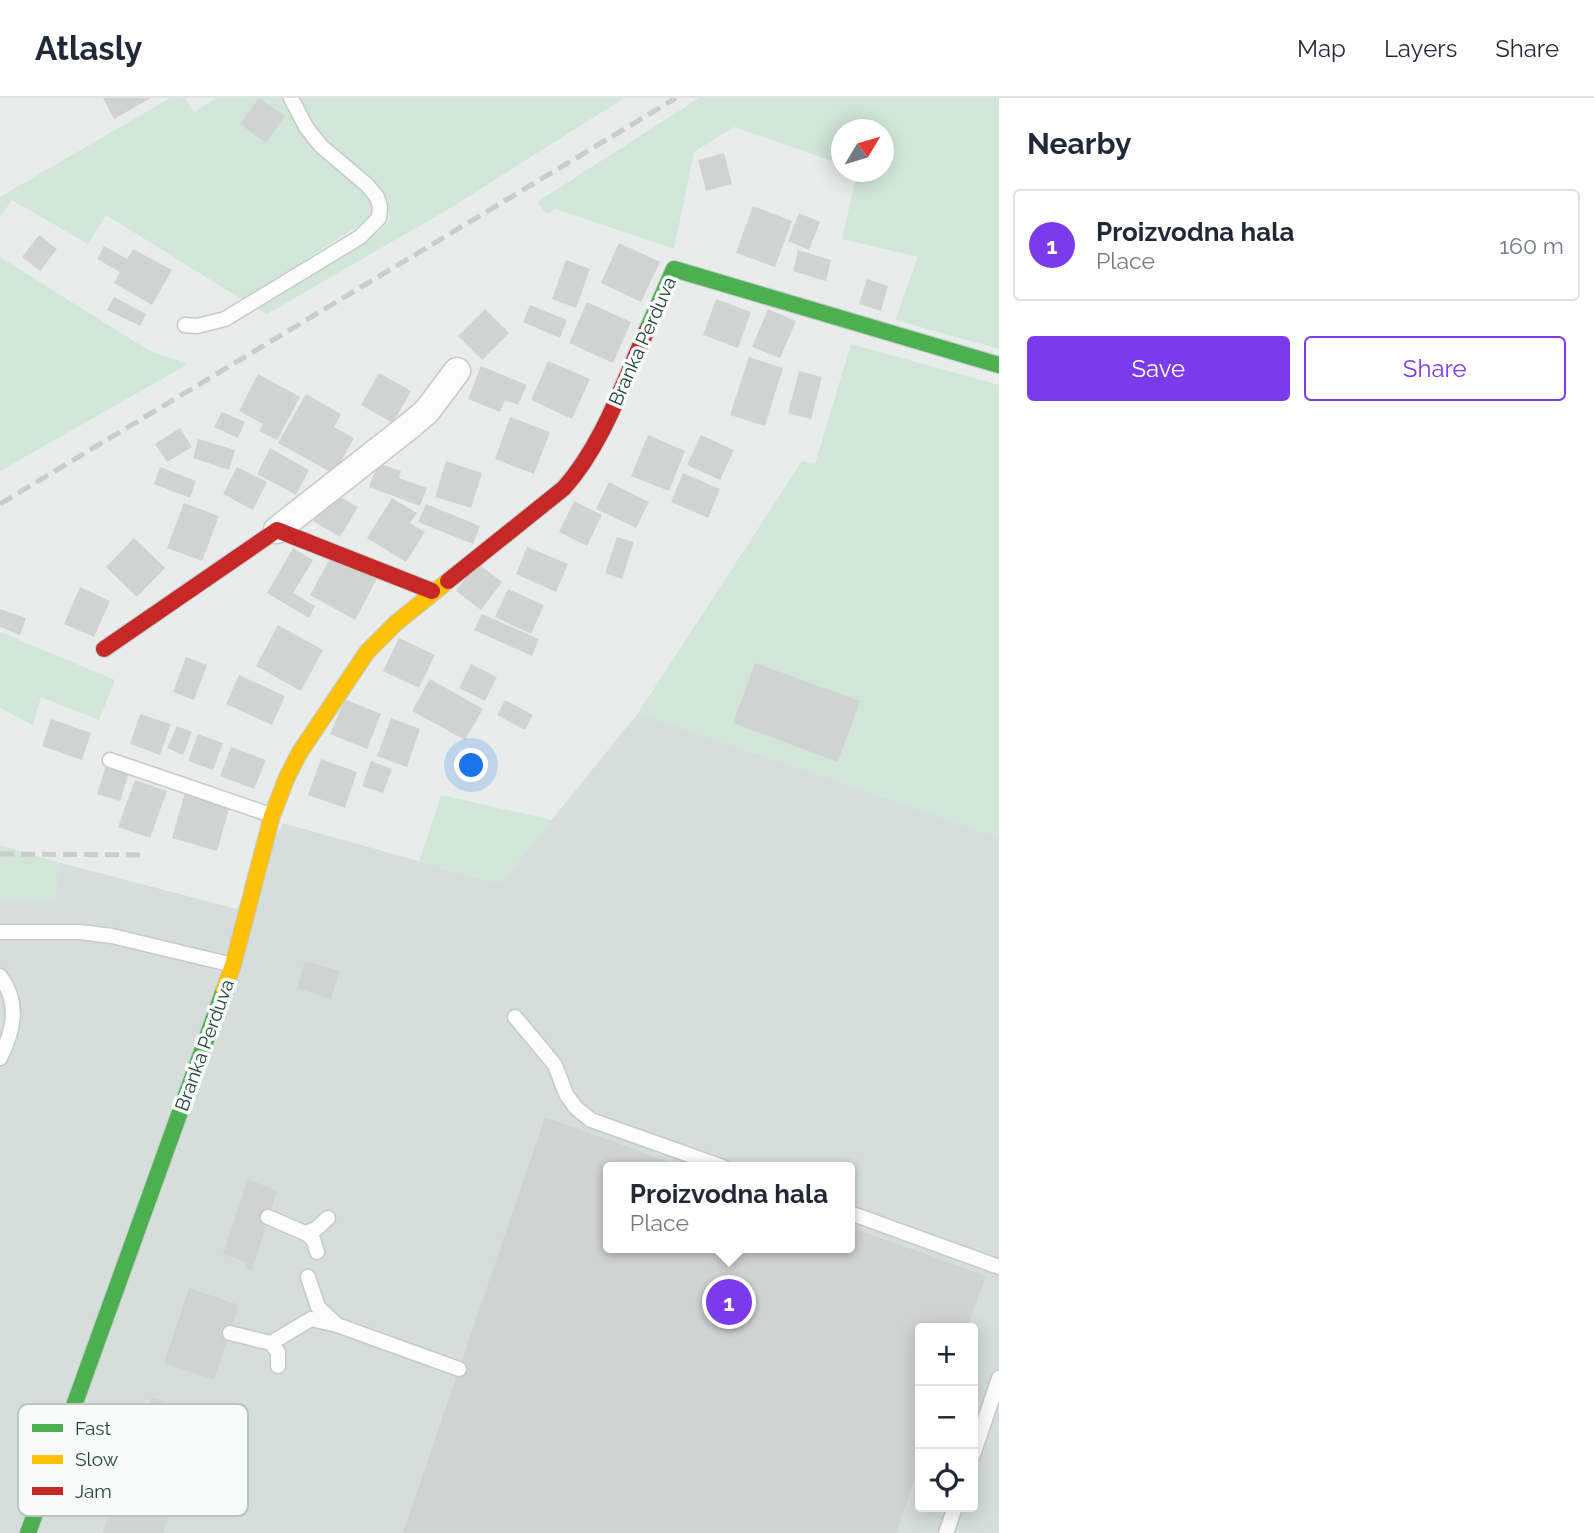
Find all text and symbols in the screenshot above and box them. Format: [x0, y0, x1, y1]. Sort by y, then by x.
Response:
text: Atlasly [35, 29, 142, 68]
text: Map [1297, 34, 1346, 63]
text: Layers [1384, 34, 1457, 63]
text: Share [1495, 34, 1559, 63]
north arrow [831, 119, 894, 182]
text: Nearby [1027, 126, 1131, 161]
text: Proizvodna hala [1096, 217, 1294, 247]
text: 1 [1046, 232, 1058, 259]
text: 160 m [1499, 232, 1564, 259]
text: Place [1096, 247, 1155, 274]
street label: Branka Perduva [604, 273, 680, 409]
button: Save [1027, 336, 1290, 401]
button: Share [1304, 336, 1566, 401]
your location [454, 748, 488, 782]
street label: Branka Perduva [170, 976, 238, 1114]
popup [603, 1162, 855, 1253]
text: Proizvodna hala [630, 1179, 828, 1209]
text: Place [630, 1209, 689, 1236]
pin: 1 [706, 1276, 752, 1328]
map controls [915, 1323, 978, 1512]
button: + [915, 1323, 978, 1386]
button: − [915, 1386, 978, 1449]
legend [18, 1404, 248, 1516]
text: Fast [75, 1417, 111, 1439]
text: Slow [75, 1448, 119, 1470]
button: locate [915, 1449, 978, 1512]
text: Jam [75, 1480, 112, 1502]

